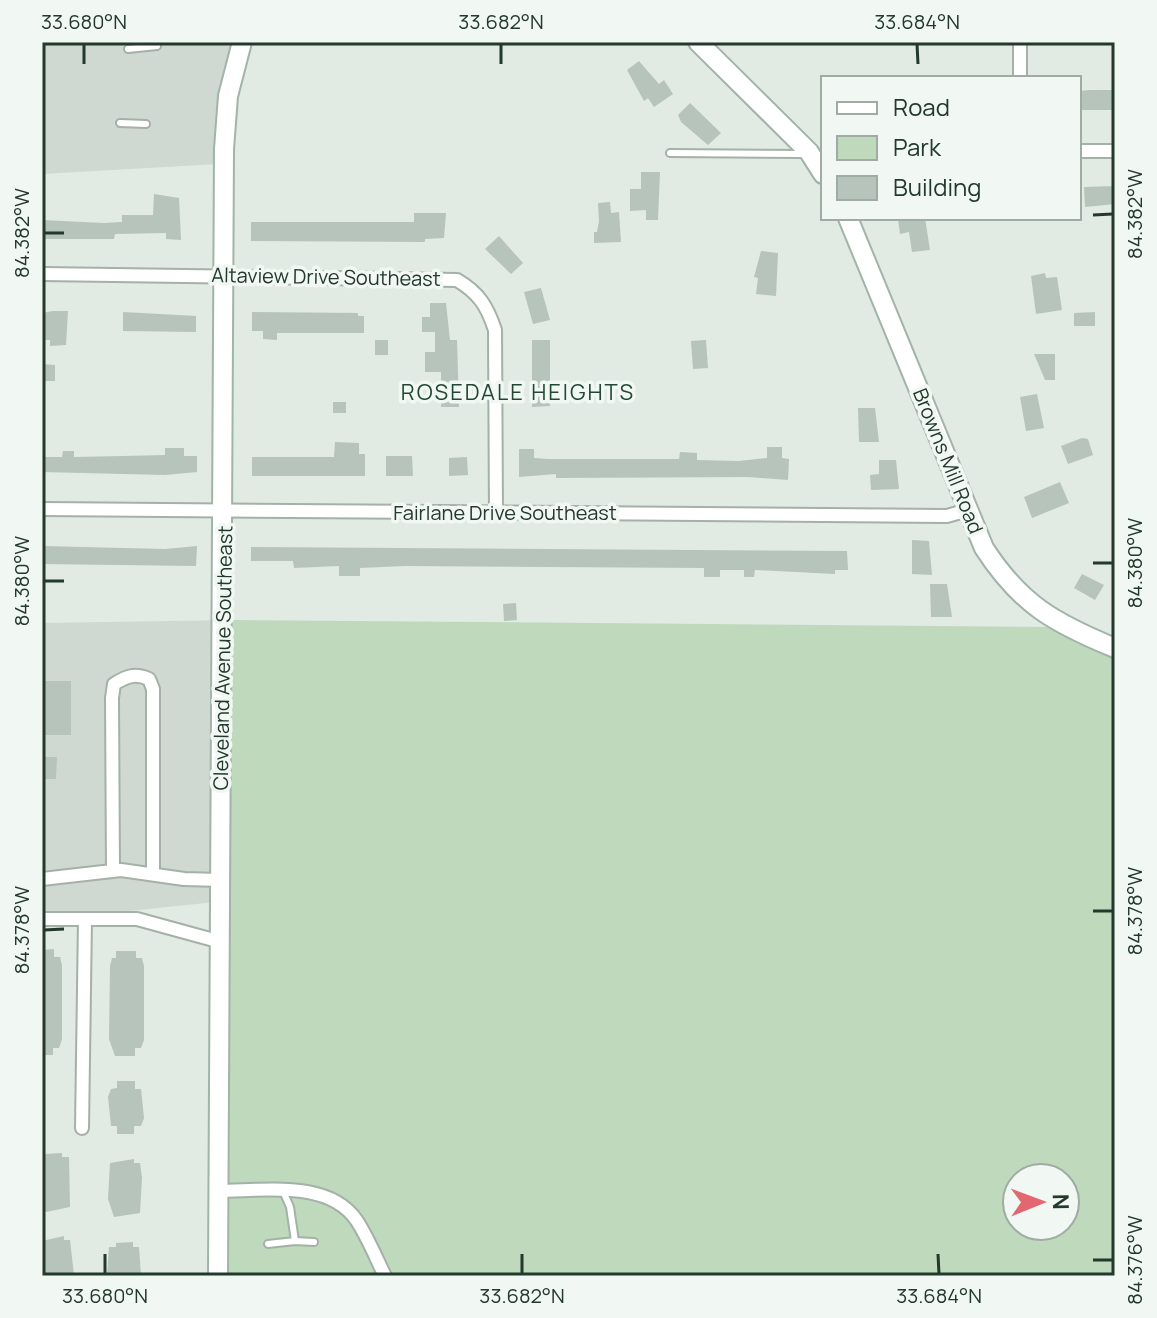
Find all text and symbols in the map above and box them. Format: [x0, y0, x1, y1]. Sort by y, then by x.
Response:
text: 33.680°N [41, 8, 127, 35]
text: 33.682°N [458, 8, 544, 35]
text: 33.684°N [874, 8, 960, 35]
legend [821, 76, 1081, 220]
text: Road [893, 90, 950, 123]
text: Park [893, 130, 942, 163]
text: 84.382°W [1121, 169, 1148, 259]
text: Building [893, 170, 981, 203]
text: 84.382°W [8, 188, 35, 278]
street label: Altaview Drive Southeast [211, 261, 441, 292]
district label: ROSEDALE HEIGHTS [401, 377, 635, 407]
street label: Browns Mill Road [907, 384, 990, 538]
street label: Fairlane Drive Southeast [393, 499, 617, 526]
text: 84.380°W [1121, 517, 1148, 608]
street label: Cleveland Avenue Southeast [207, 525, 238, 791]
text: 84.380°W [8, 535, 35, 626]
text: 84.378°W [1121, 866, 1148, 955]
text: 84.378°W [8, 885, 35, 974]
north arrow [1001, 1162, 1081, 1242]
text: N [1046, 1193, 1076, 1210]
text: 84.376°W [1121, 1215, 1148, 1305]
text: 33.680°N [62, 1282, 148, 1309]
text: 33.682°N [479, 1282, 565, 1309]
text: 33.684°N [896, 1282, 982, 1309]

